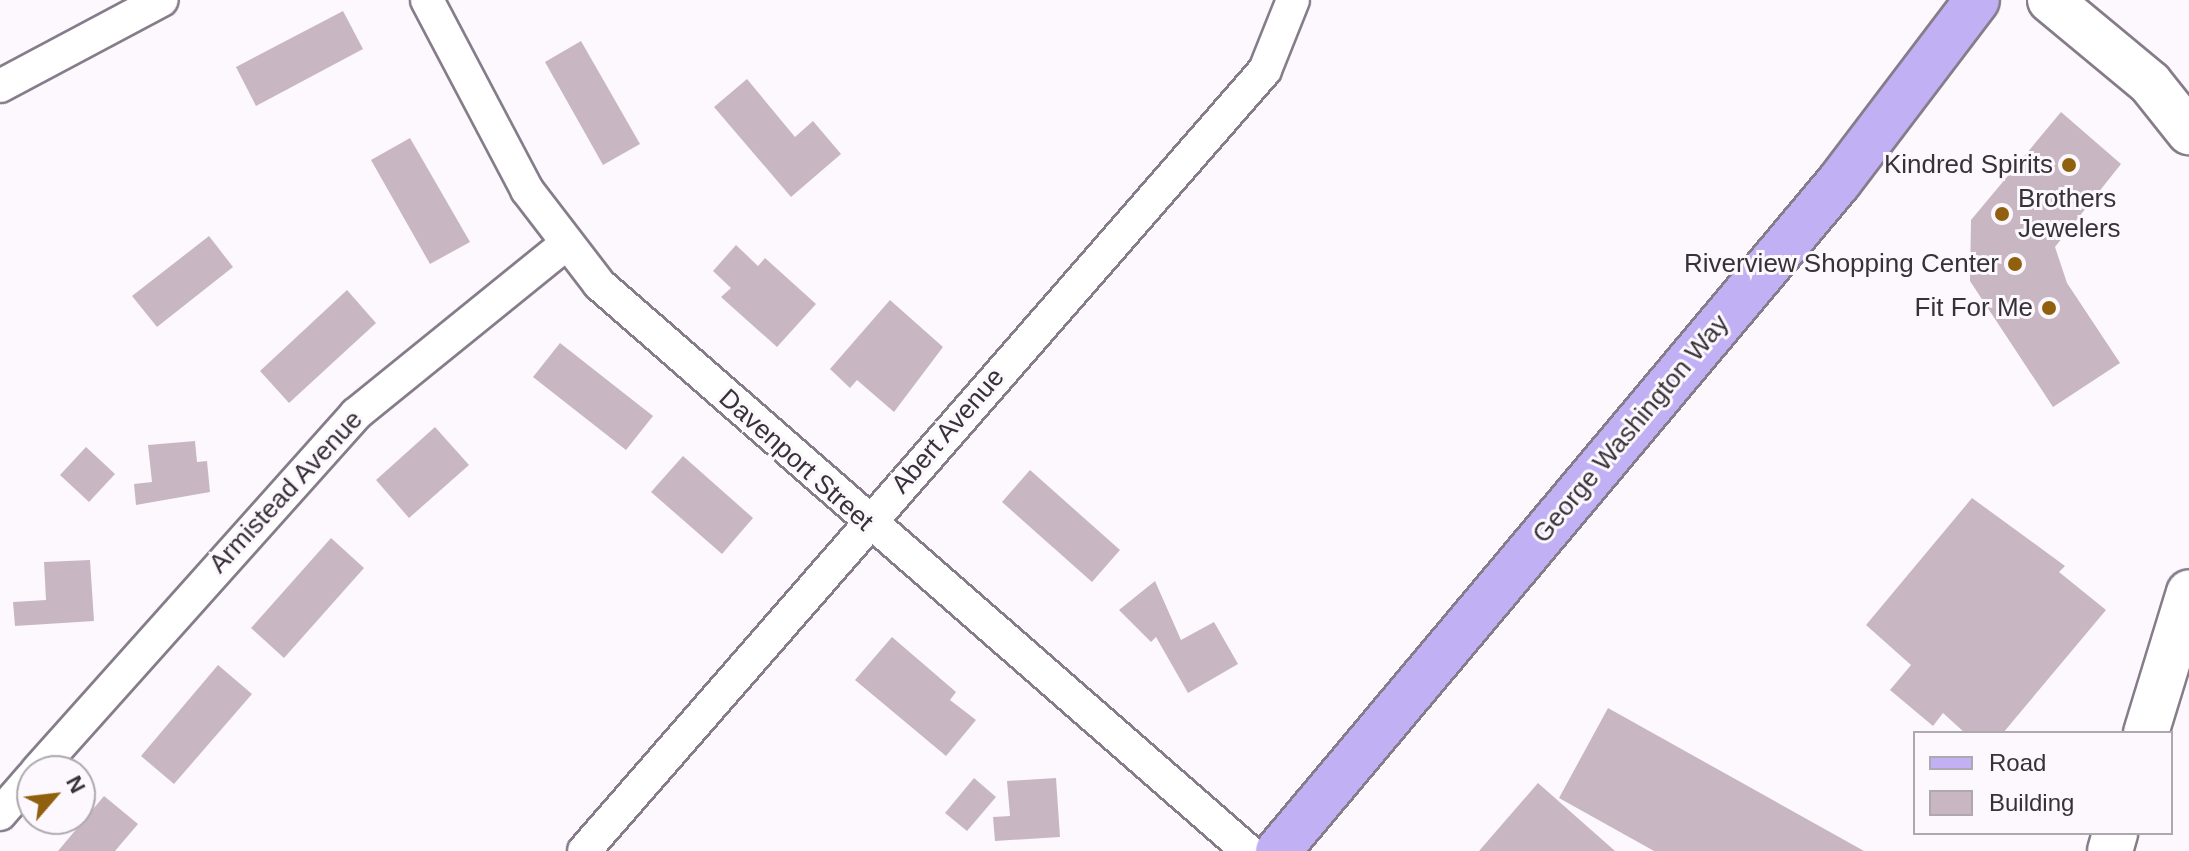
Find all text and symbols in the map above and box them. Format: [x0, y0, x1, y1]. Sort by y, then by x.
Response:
place label: Kindred Spirits [1884, 149, 2053, 181]
marker: Kindred Spirits [2060, 156, 2078, 174]
place label: Brothers Jewelers [2018, 183, 2121, 244]
marker: Brothers Jewelers [1993, 205, 2011, 223]
place label: Riverview Shopping Center [1684, 248, 1999, 280]
marker: Riverview Shopping Center [2006, 255, 2024, 273]
place label: Fit For Me [1915, 292, 2033, 324]
marker: Fit For Me [2040, 299, 2058, 317]
street label: George Washington Way [1526, 308, 1736, 550]
street label: Abert Avenue [885, 361, 1011, 501]
street label: Davenport Street [713, 383, 879, 537]
street label: Armistead Avenue [202, 404, 370, 580]
legend [1913, 731, 2173, 835]
text: Road [1989, 749, 2046, 776]
north arrow [16, 755, 96, 835]
text: N [61, 772, 91, 797]
text: Building [1989, 789, 2074, 816]

